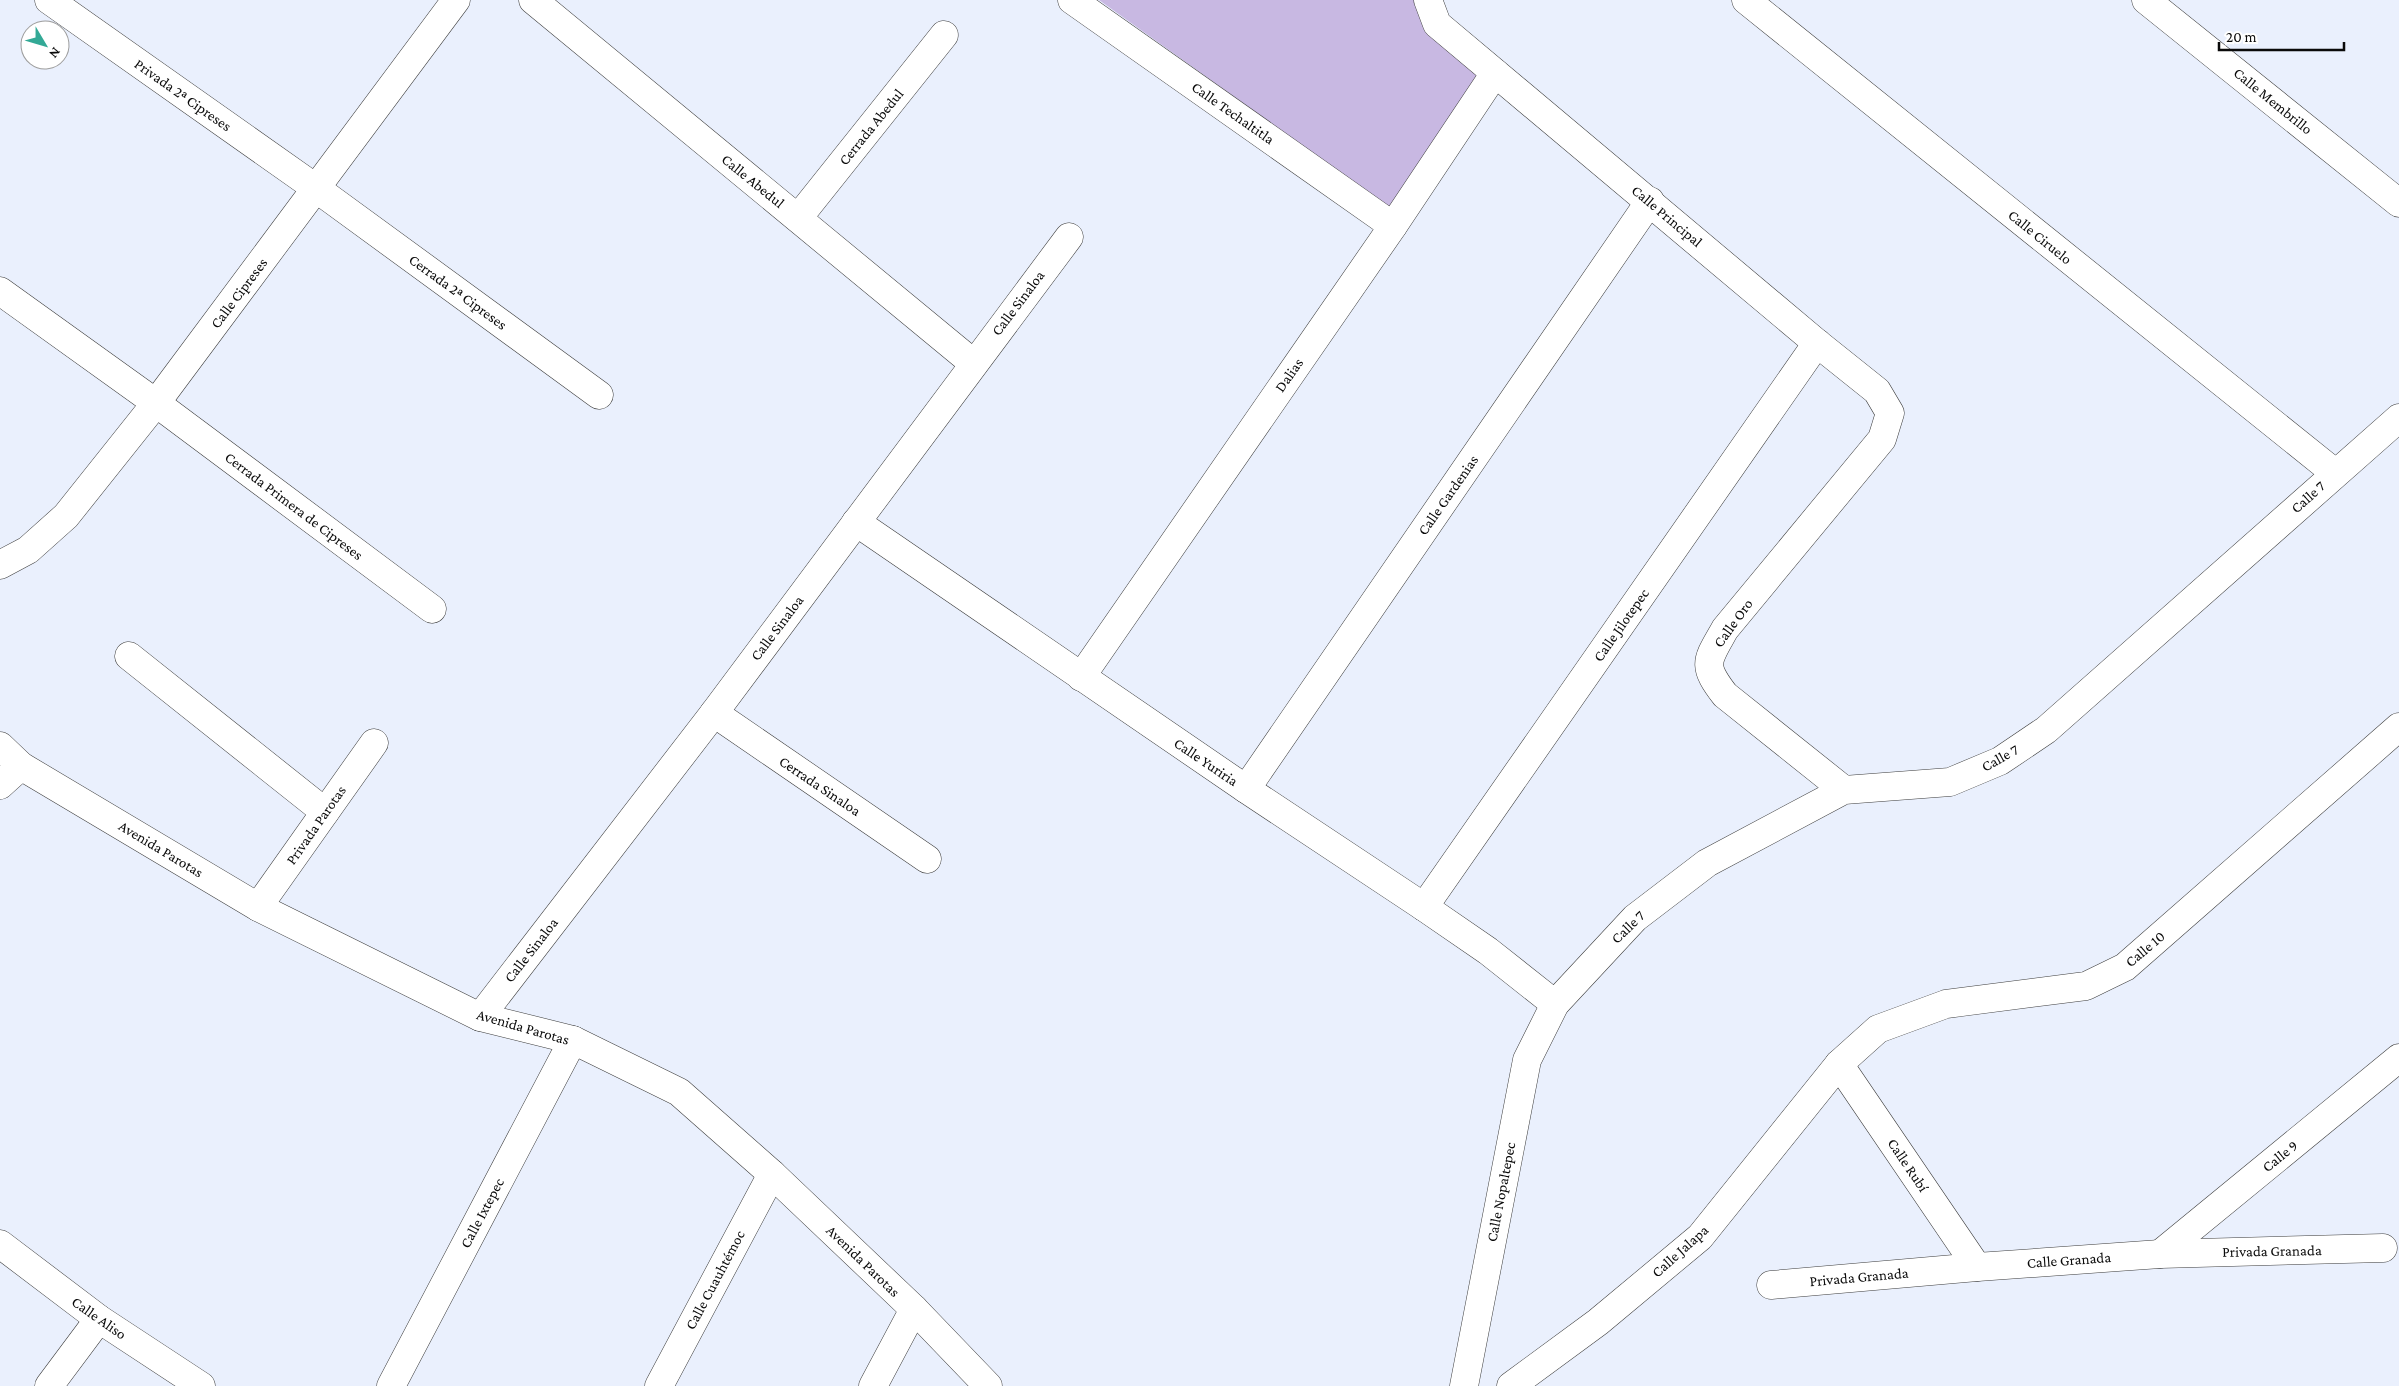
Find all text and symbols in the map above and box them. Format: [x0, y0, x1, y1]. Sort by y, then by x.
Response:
north arrow [20, 20, 70, 70]
scale bar [2219, 20, 2344, 52]
text: 20 m [2226, 29, 2257, 45]
text: N [46, 44, 64, 62]
street label: Privada 2ª Cipreses [131, 56, 235, 135]
street label: Calle Membrillo [2231, 64, 2315, 138]
street label: Calle Techaltitla [1189, 79, 1277, 147]
street label: Cerrada Abedul [836, 86, 906, 168]
street label: Calle Abedul [719, 151, 787, 211]
street label: Calle Principal [1628, 182, 1705, 251]
street label: Calle Ciruelo [2005, 207, 2075, 267]
street label: Cerrada 2ª Cipreses [405, 251, 510, 334]
street label: Calle Cipreses [207, 255, 271, 332]
street label: Calle Sinaloa [988, 267, 1048, 339]
street label: Dalias [1272, 355, 1306, 395]
street label: Cerrada Primera de Cipreses [221, 449, 366, 564]
street label: Calle Gardenias [1415, 452, 1482, 538]
street label: Calle 7 [2288, 478, 2328, 516]
street label: Calle Jilotepec [1590, 585, 1653, 665]
street label: Calle Sinaloa [747, 592, 807, 664]
street label: Calle Oro [1710, 596, 1756, 650]
street label: Calle Yuriria [1171, 735, 1241, 789]
street label: Calle 7 [1979, 741, 2021, 775]
street label: Cerrada Sinaloa [776, 753, 864, 819]
street label: Privada Parotas [283, 782, 349, 868]
street label: Avenida Parotas [116, 818, 206, 881]
street label: Calle 7 [1608, 907, 1648, 947]
street label: Calle Sinaloa [501, 915, 561, 985]
street label: Calle 10 [2122, 928, 2168, 970]
street label: Avenida Parotas [475, 1006, 571, 1048]
street label: Calle Rubí [1884, 1135, 1932, 1196]
street label: Calle 9 [2259, 1137, 2301, 1175]
street label: Calle Nopaltepec [1484, 1140, 1520, 1243]
street label: Calle Ixtepec [457, 1175, 508, 1251]
street label: Avenida Parotas [823, 1222, 903, 1300]
street label: Calle Jalapa [1649, 1222, 1712, 1281]
street label: Calle Cuauhtémoc [682, 1227, 748, 1332]
street label: Privada Granada [2222, 1242, 2322, 1260]
street label: Calle Granada [2026, 1249, 2112, 1271]
street label: Privada Granada [1809, 1265, 1909, 1289]
street label: Calle Aliso [69, 1293, 129, 1343]

